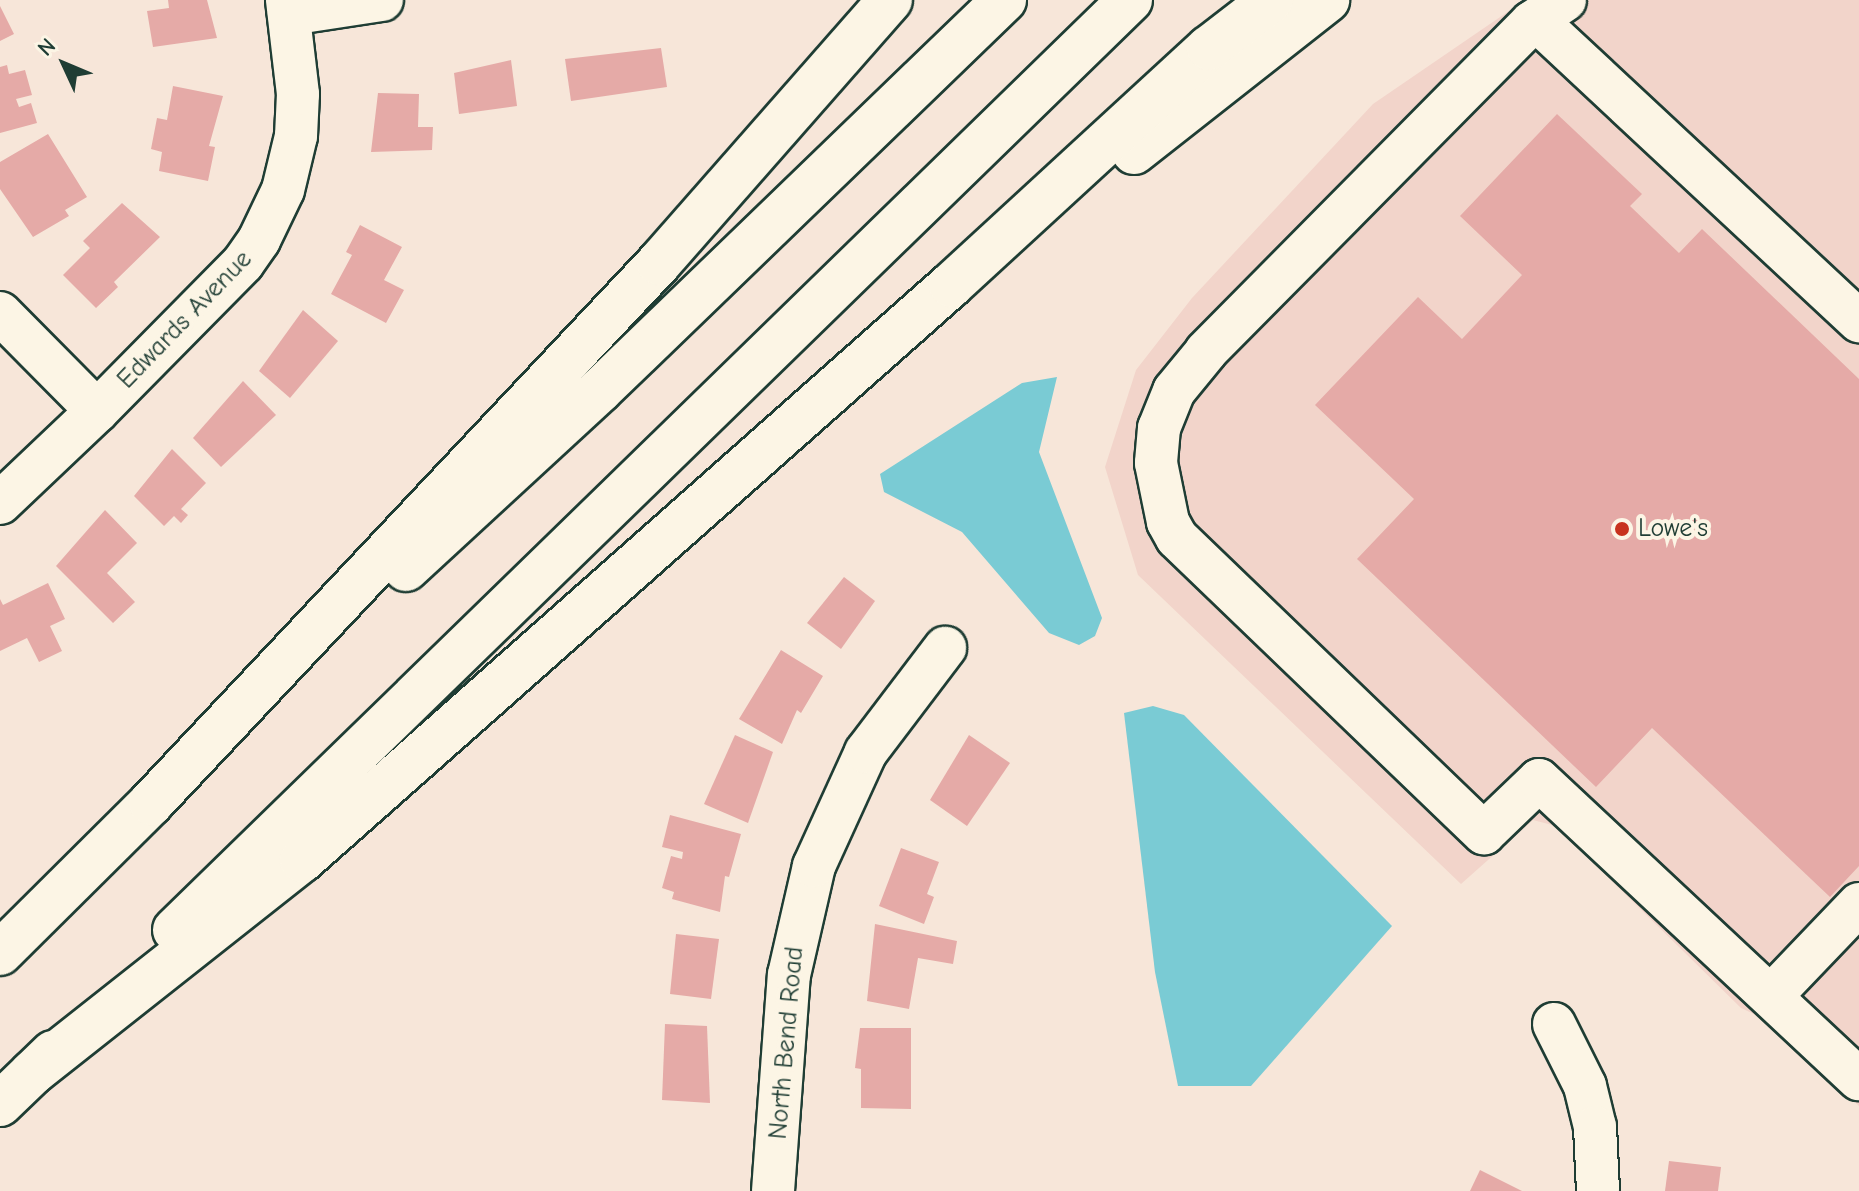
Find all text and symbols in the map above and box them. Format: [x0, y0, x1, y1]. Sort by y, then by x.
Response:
north arrow [24, 24, 104, 104]
text: N [32, 33, 61, 62]
street label: Edwards Avenue [111, 244, 259, 396]
place label: Lowe's [1638, 513, 1708, 545]
marker: Lowe's [1613, 520, 1631, 538]
street label: North Bend Road [763, 945, 811, 1141]

